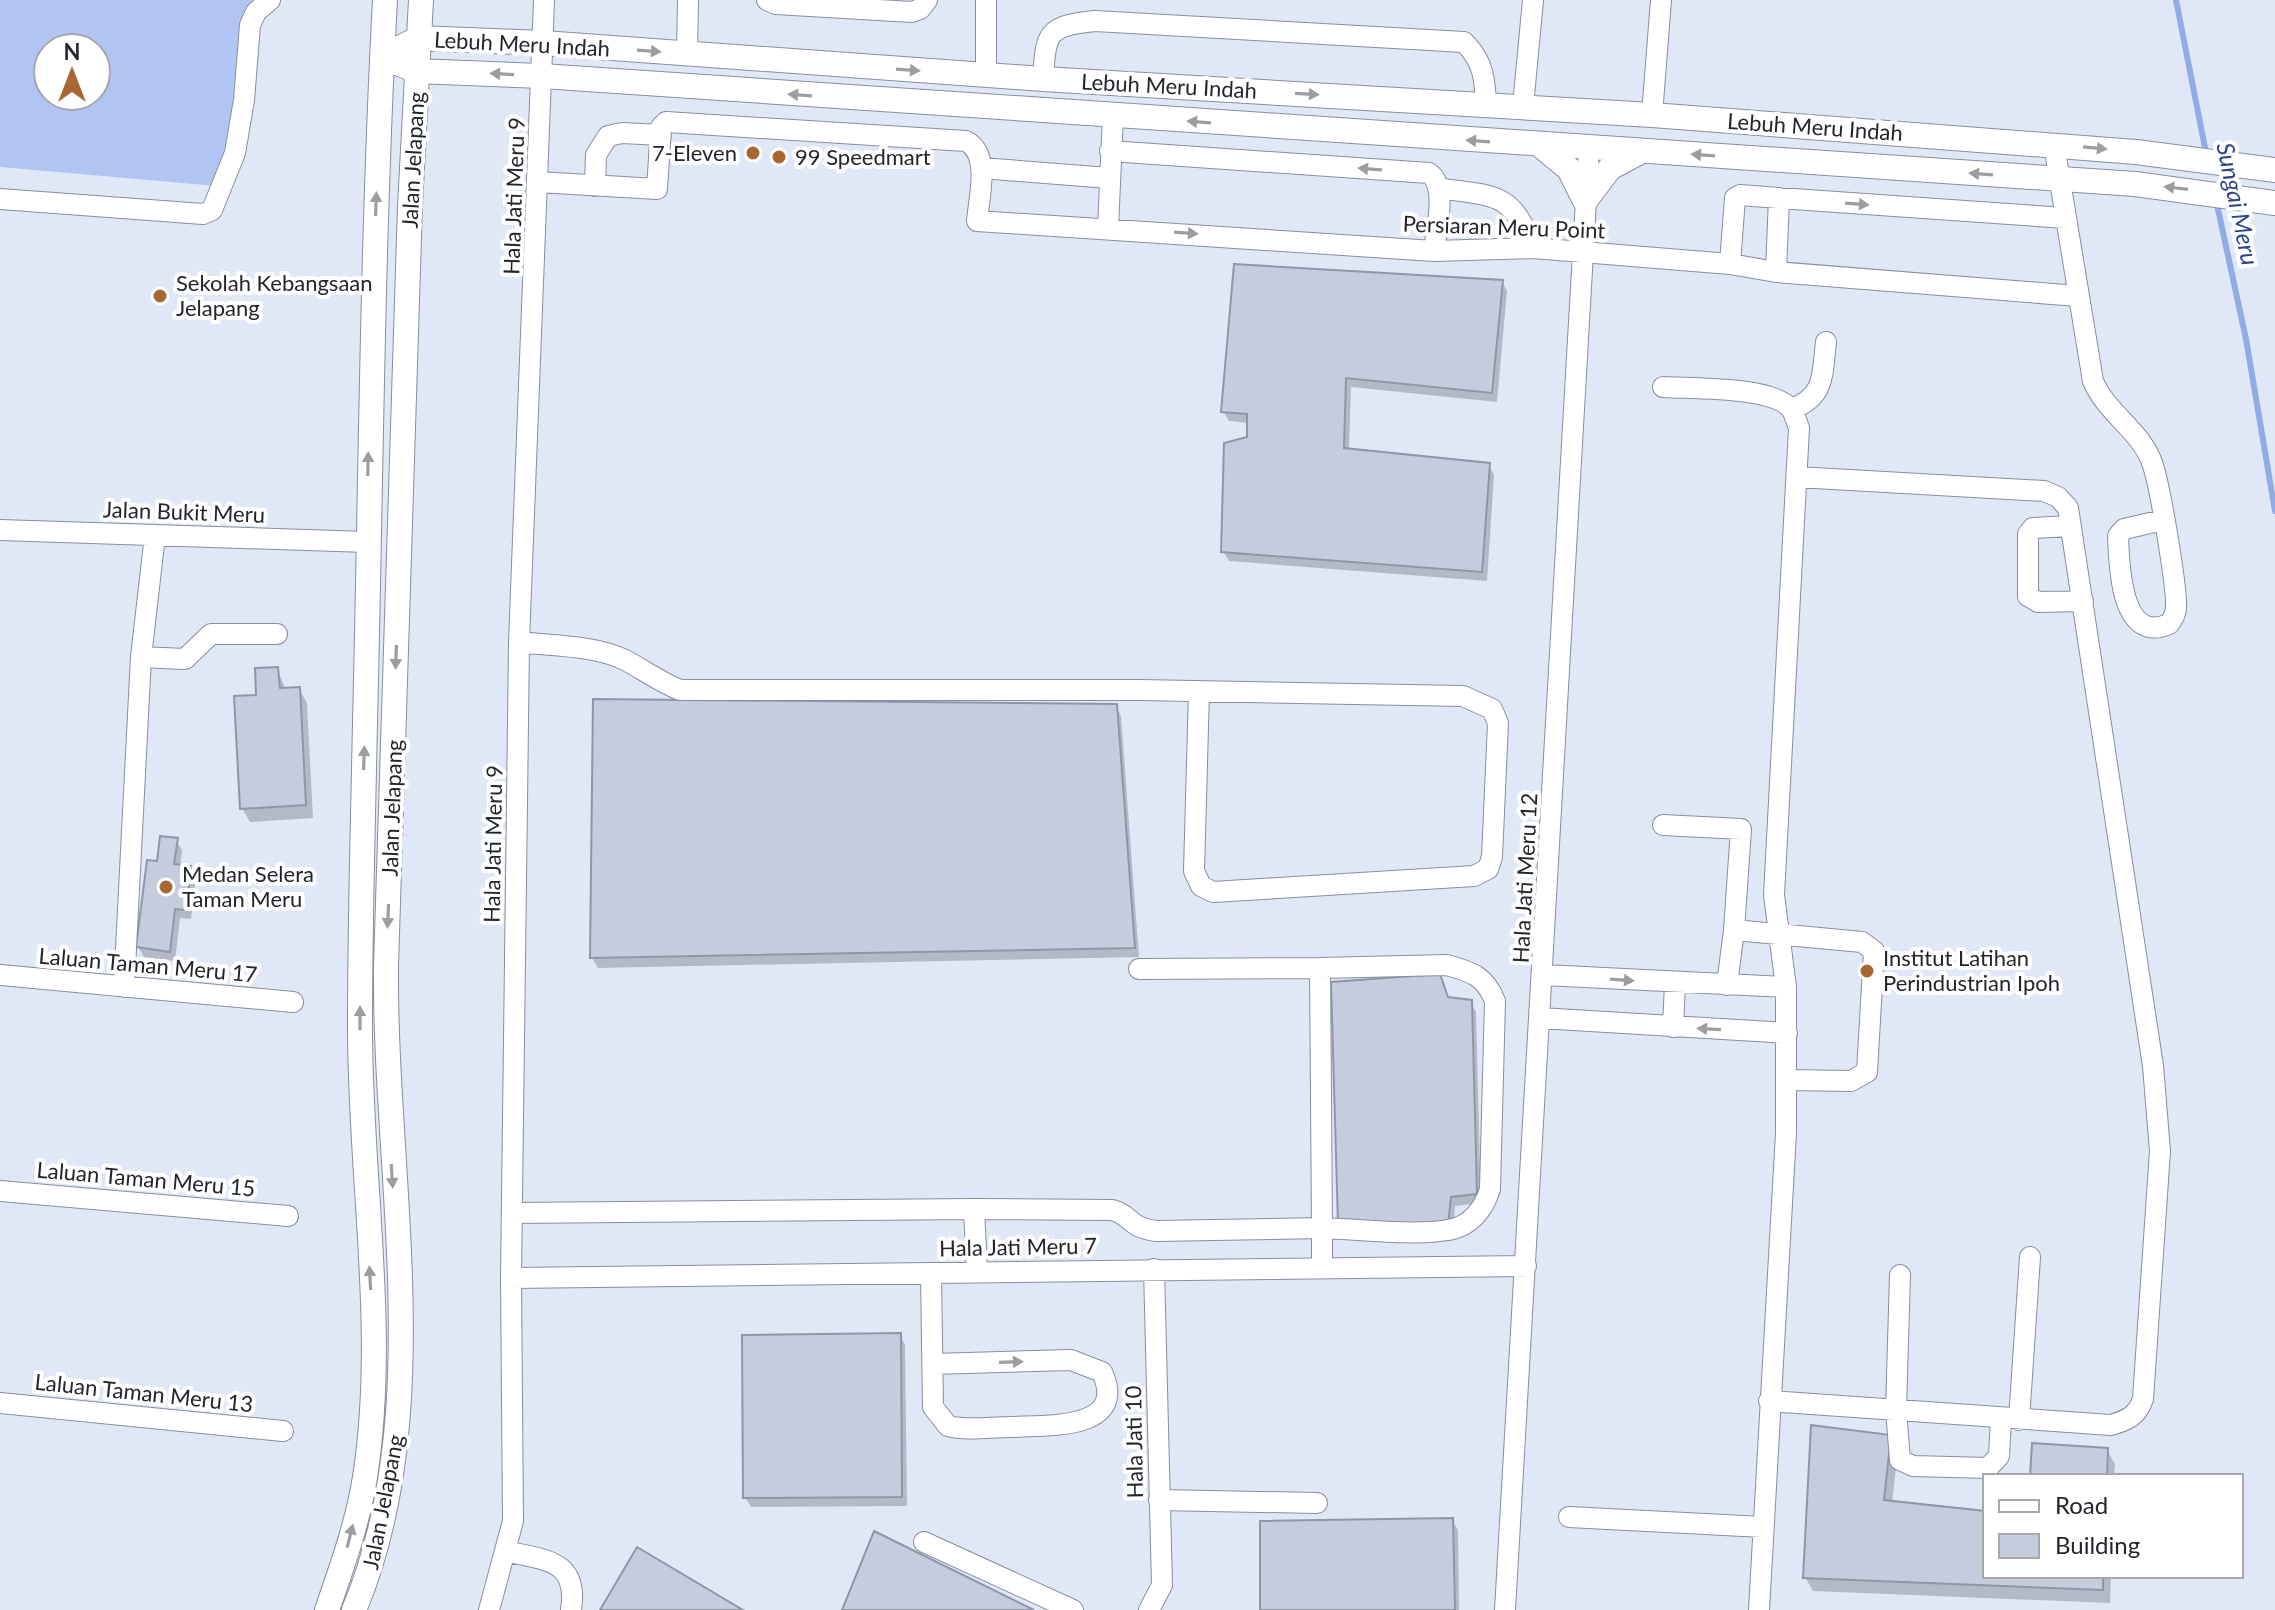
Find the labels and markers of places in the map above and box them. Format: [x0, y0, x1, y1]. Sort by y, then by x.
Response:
place label: 7-Eleven [652, 139, 737, 166]
place label: 99 Speedmart [795, 143, 931, 170]
marker: 7-Eleven [744, 144, 762, 162]
marker: 99 Speedmart [770, 148, 788, 166]
place label: Sekolah Kebangsaan Jelapang [176, 269, 373, 321]
marker: Sekolah Kebangsaan Jelapang [151, 287, 169, 305]
place label: Medan Selera Taman Meru [182, 860, 314, 912]
marker: Medan Selera Taman Meru [157, 878, 175, 896]
place label: Institut Latihan Perindustrian Ipoh [1883, 944, 2060, 996]
marker: Institut Latihan Perindustrian Ipoh [1858, 962, 1876, 980]

